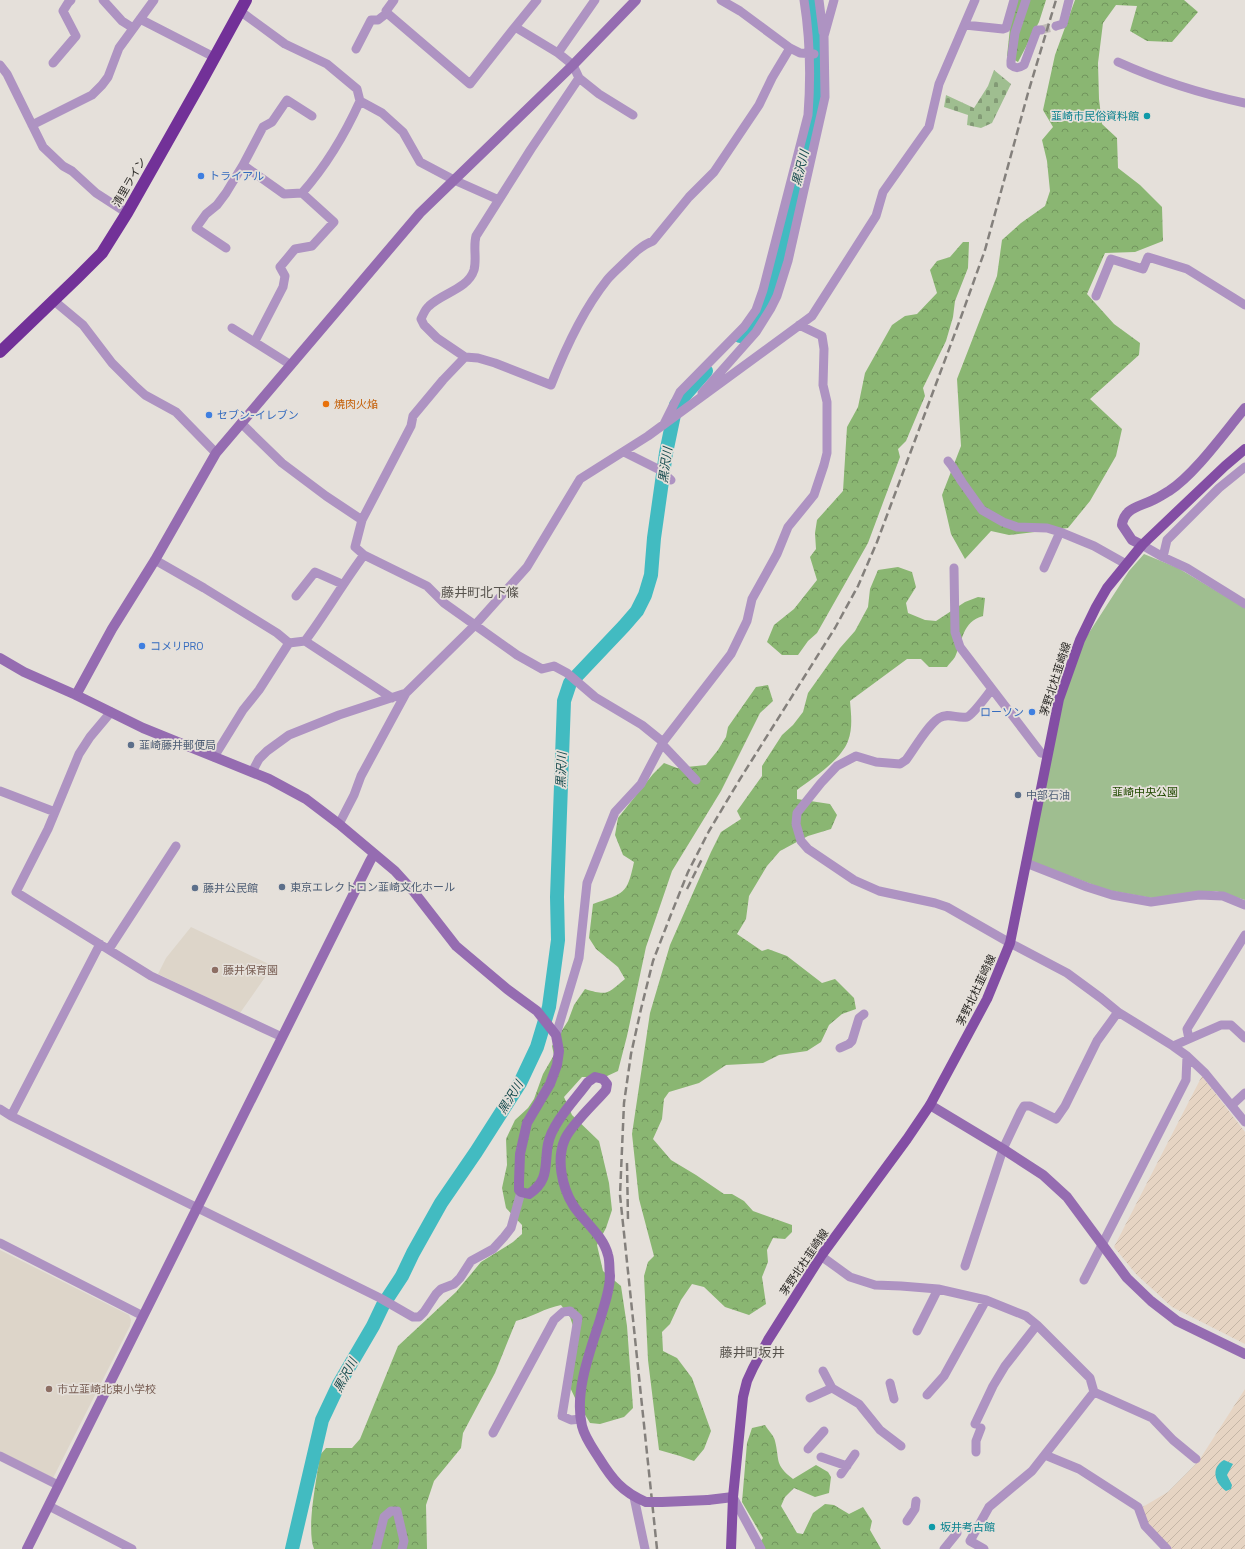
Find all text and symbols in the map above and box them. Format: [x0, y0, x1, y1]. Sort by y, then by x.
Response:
place label: 韮崎市民俗資料館 [1051, 108, 1139, 124]
marker: 韮崎市民俗資料館 [1142, 111, 1152, 121]
water label: 黒沢川 [786, 146, 814, 188]
street label: 清里ライン [108, 154, 150, 210]
place label: トライアル [209, 168, 264, 184]
marker: トライアル [196, 171, 206, 181]
place label: 焼肉火焔 [334, 396, 378, 412]
marker: 焼肉火焔 [321, 399, 331, 409]
place label: セブン-イレブン [217, 407, 299, 423]
marker: セブン-イレブン [204, 410, 214, 420]
water label: 黒沢川 [653, 444, 677, 484]
district label: 藤井町北下條 [441, 582, 519, 602]
place label: コメリPRO [150, 638, 204, 654]
street label: 茅野北杜韮崎線 [1035, 640, 1075, 718]
marker: コメリPRO [137, 641, 147, 651]
place label: ローソン [980, 704, 1024, 720]
marker: ローソン [1027, 707, 1037, 717]
place label: 韮崎藤井郵便局 [139, 737, 216, 753]
marker: 韮崎藤井郵便局 [126, 740, 136, 750]
water label: 黒沢川 [551, 750, 571, 788]
park label: 韮崎中央公園 [1112, 784, 1178, 800]
place label: 中部石油 [1026, 787, 1070, 803]
marker: 中部石油 [1013, 790, 1023, 800]
place label: 東京エレクトロン韮崎文化ホール [290, 879, 455, 895]
place label: 藤井公民館 [203, 880, 258, 896]
marker: 東京エレクトロン韮崎文化ホール [277, 882, 287, 892]
marker: 藤井公民館 [190, 883, 200, 893]
street label: 茅野北杜韮崎線 [952, 952, 1000, 1028]
place label: 藤井保育園 [223, 962, 278, 978]
marker: 藤井保育園 [210, 965, 220, 975]
water label: 黒沢川 [492, 1075, 529, 1117]
street label: 茅野北杜韮崎線 [776, 1226, 832, 1298]
district label: 藤井町坂井 [719, 1342, 785, 1362]
water label: 黒沢川 [328, 1353, 363, 1395]
place label: 市立韮崎北東小学校 [57, 1381, 156, 1397]
marker: 市立韮崎北東小学校 [44, 1384, 54, 1394]
place label: 坂井考古館 [940, 1519, 995, 1535]
marker: 坂井考古館 [927, 1522, 937, 1532]

